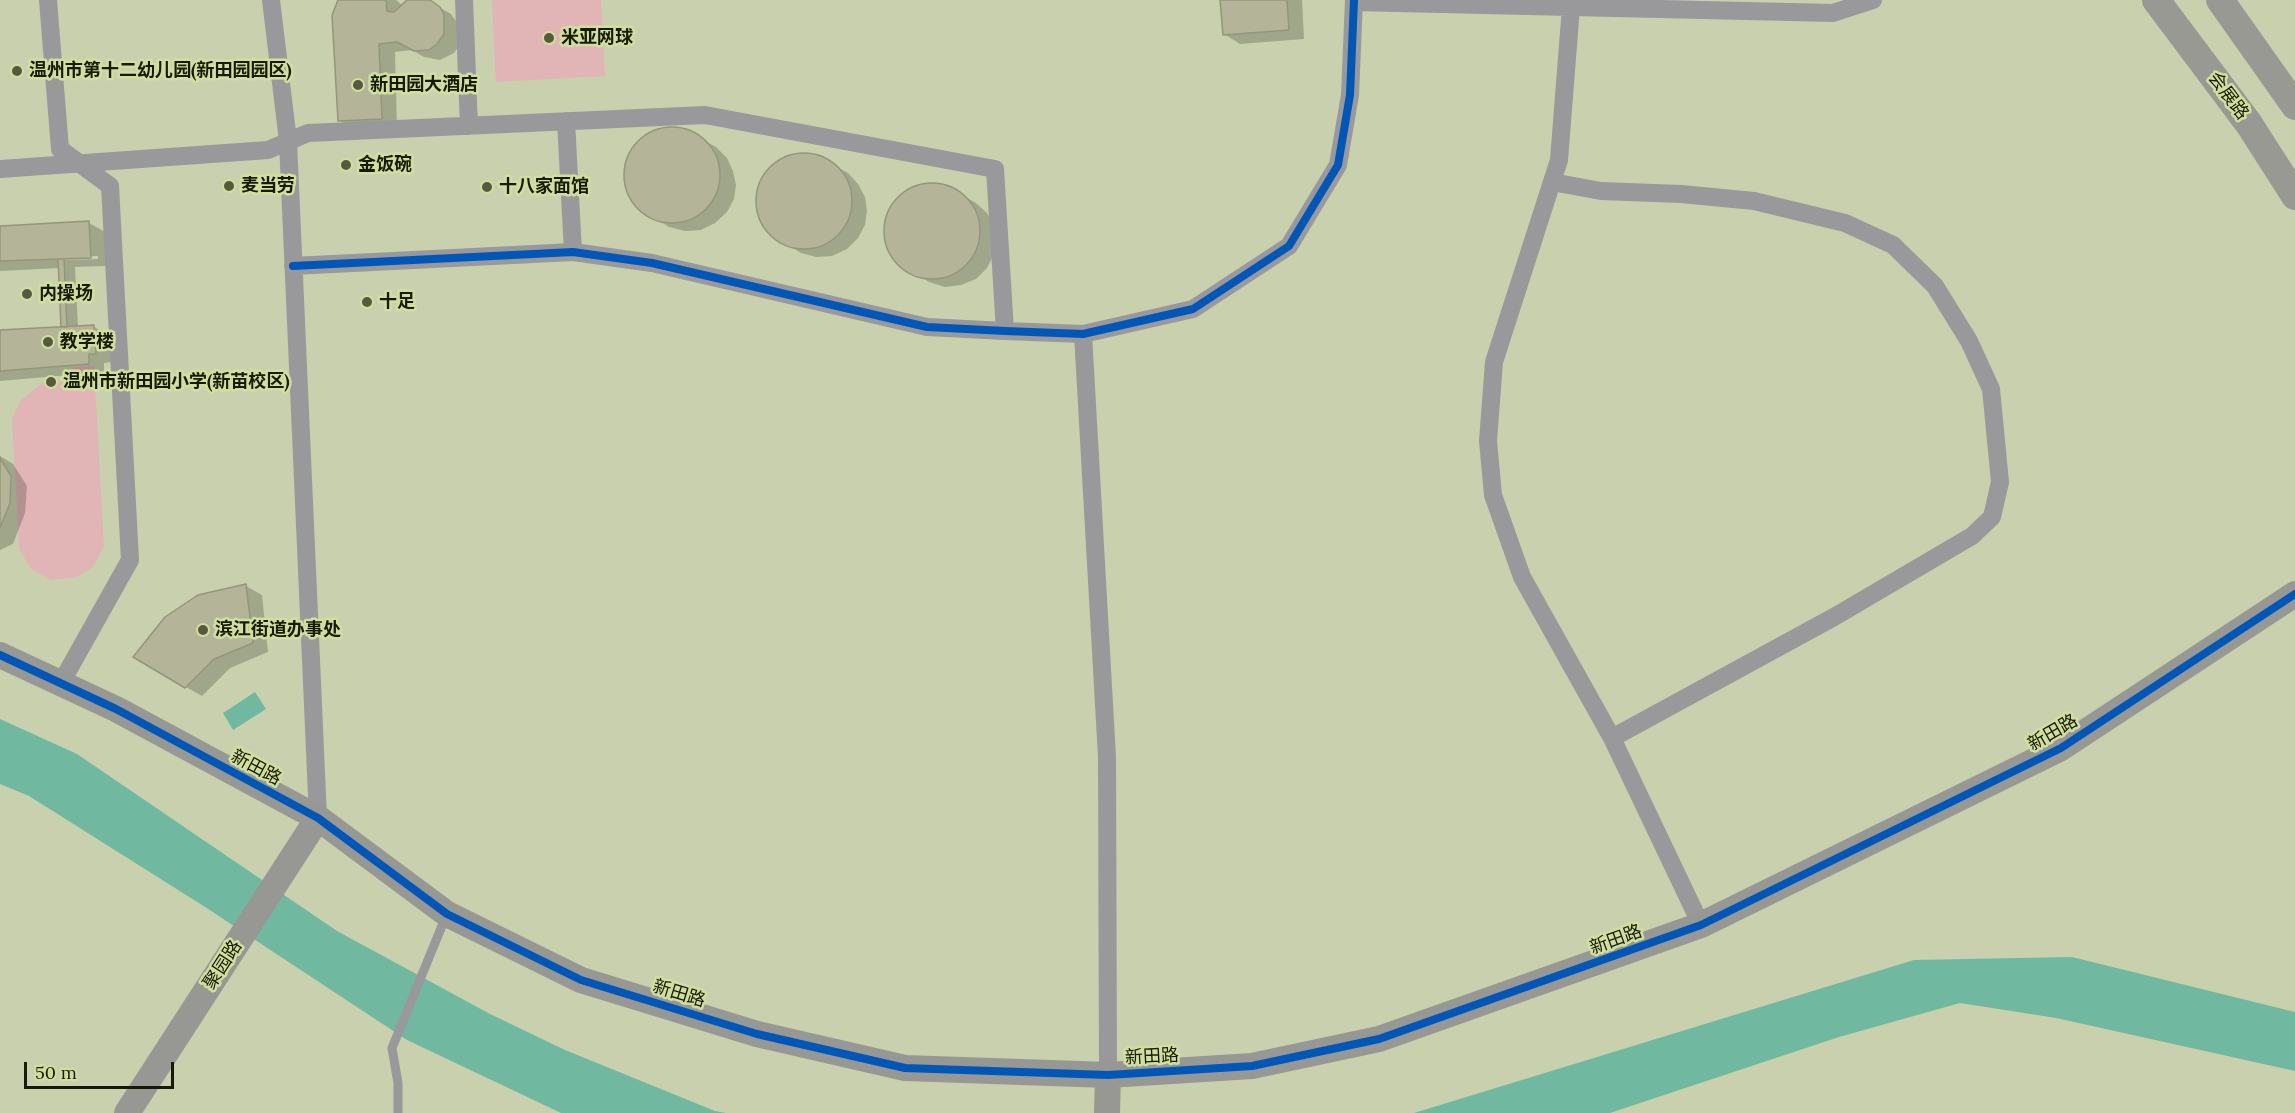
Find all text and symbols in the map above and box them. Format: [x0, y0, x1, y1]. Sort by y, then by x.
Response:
place label: 米亚网球 [561, 27, 633, 49]
marker: 米亚网球 [542, 31, 556, 45]
place label: 温州市第十二幼儿园(新田园园区) [29, 60, 292, 82]
marker: 温州市第十二幼儿园(新田园园区) [10, 64, 24, 78]
street label: 会展路 [2203, 68, 2253, 124]
place label: 新田园大酒店 [370, 74, 478, 96]
marker: 新田园大酒店 [351, 78, 365, 92]
place label: 金饭碗 [358, 154, 412, 176]
marker: 金饭碗 [339, 158, 353, 172]
place label: 麦当劳 [241, 175, 295, 197]
place label: 十八家面馆 [499, 176, 589, 198]
marker: 麦当劳 [222, 179, 236, 193]
marker: 十八家面馆 [480, 180, 494, 194]
place label: 内操场 [39, 283, 93, 305]
marker: 内操场 [20, 287, 34, 301]
place label: 十足 [379, 291, 415, 313]
marker: 十足 [360, 295, 374, 309]
place label: 教学楼 [60, 331, 114, 353]
marker: 教学楼 [41, 335, 55, 349]
place label: 温州市新田园小学(新苗校区) [63, 371, 290, 393]
marker: 温州市新田园小学(新苗校区) [44, 375, 58, 389]
place label: 滨江街道办事处 [215, 619, 341, 641]
marker: 滨江街道办事处 [196, 623, 210, 637]
street label: 新田路 [2024, 710, 2082, 756]
street label: 新田路 [227, 746, 285, 790]
street label: 新田路 [1587, 921, 1645, 959]
street label: 聚园路 [199, 936, 247, 994]
street label: 新田路 [650, 976, 708, 1012]
street label: 新田路 [1124, 1045, 1180, 1069]
scale bar [27, 1050, 177, 1088]
text: 50 m [35, 1061, 77, 1084]

